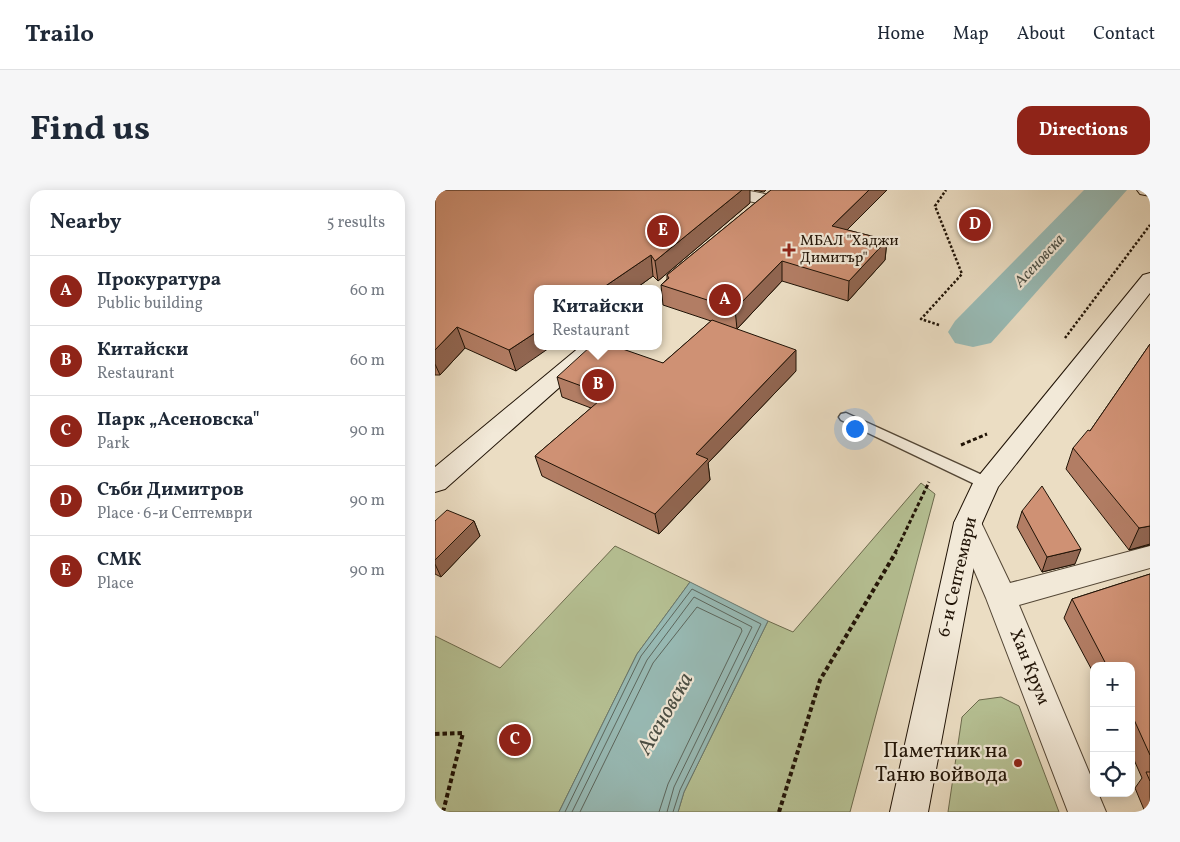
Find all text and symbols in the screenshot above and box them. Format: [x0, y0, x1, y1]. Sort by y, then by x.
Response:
text: Trailo [25, 18, 94, 52]
text: Home [877, 22, 925, 47]
text: Map [953, 22, 989, 47]
text: About [1017, 22, 1065, 47]
text: Contact [1093, 22, 1155, 47]
text: Find us [30, 106, 150, 154]
button: Directions [1017, 106, 1150, 155]
pin: D [959, 206, 991, 244]
text: Nearby [50, 208, 121, 237]
text: 5 results [327, 212, 385, 234]
pin: E [647, 212, 679, 250]
water label: Асеновска [1009, 229, 1071, 293]
place label: МБАЛ "Хаджи Димитър" [800, 231, 899, 269]
marker: МБАЛ "Хаджи Димитър" [782, 243, 796, 257]
text: Прокуратура [97, 267, 221, 293]
text: A [60, 280, 72, 302]
text: 60 m [350, 280, 385, 302]
pin: A [709, 281, 741, 319]
popup [534, 285, 662, 350]
text: Public building [97, 293, 203, 315]
text: Китайски [552, 294, 644, 320]
text: Restaurant [552, 320, 630, 342]
text: Китайски [97, 337, 188, 363]
text: B [61, 350, 71, 372]
text: 60 m [350, 350, 385, 372]
text: Restaurant [97, 363, 175, 385]
pin: B [582, 366, 614, 404]
text: Парк „Асеновска" [97, 407, 260, 433]
your location [842, 416, 868, 442]
text: C [61, 420, 71, 442]
text: 90 m [349, 420, 385, 442]
text: Park [97, 433, 130, 455]
text: Съби Димитров [97, 477, 244, 503]
text: D [60, 490, 72, 512]
text: 90 m [349, 490, 385, 512]
text: Place · 6-и Септември [97, 503, 252, 525]
street label: 6-и Септември [932, 514, 984, 640]
text: СМК [97, 547, 141, 573]
text: E [61, 560, 71, 582]
text: 90 m [349, 560, 385, 582]
text: Place [97, 573, 134, 595]
street label: Хан Крум [1003, 625, 1055, 709]
map controls [1090, 662, 1135, 797]
button: + [1090, 662, 1135, 707]
water label: Асеновска [630, 667, 702, 762]
button: − [1090, 707, 1135, 752]
pin: C [499, 721, 531, 759]
place label: Паметник на Таню войвода [875, 737, 1008, 790]
button: locate [1090, 752, 1135, 797]
marker: Паметник на Таню войвода [1012, 757, 1024, 769]

